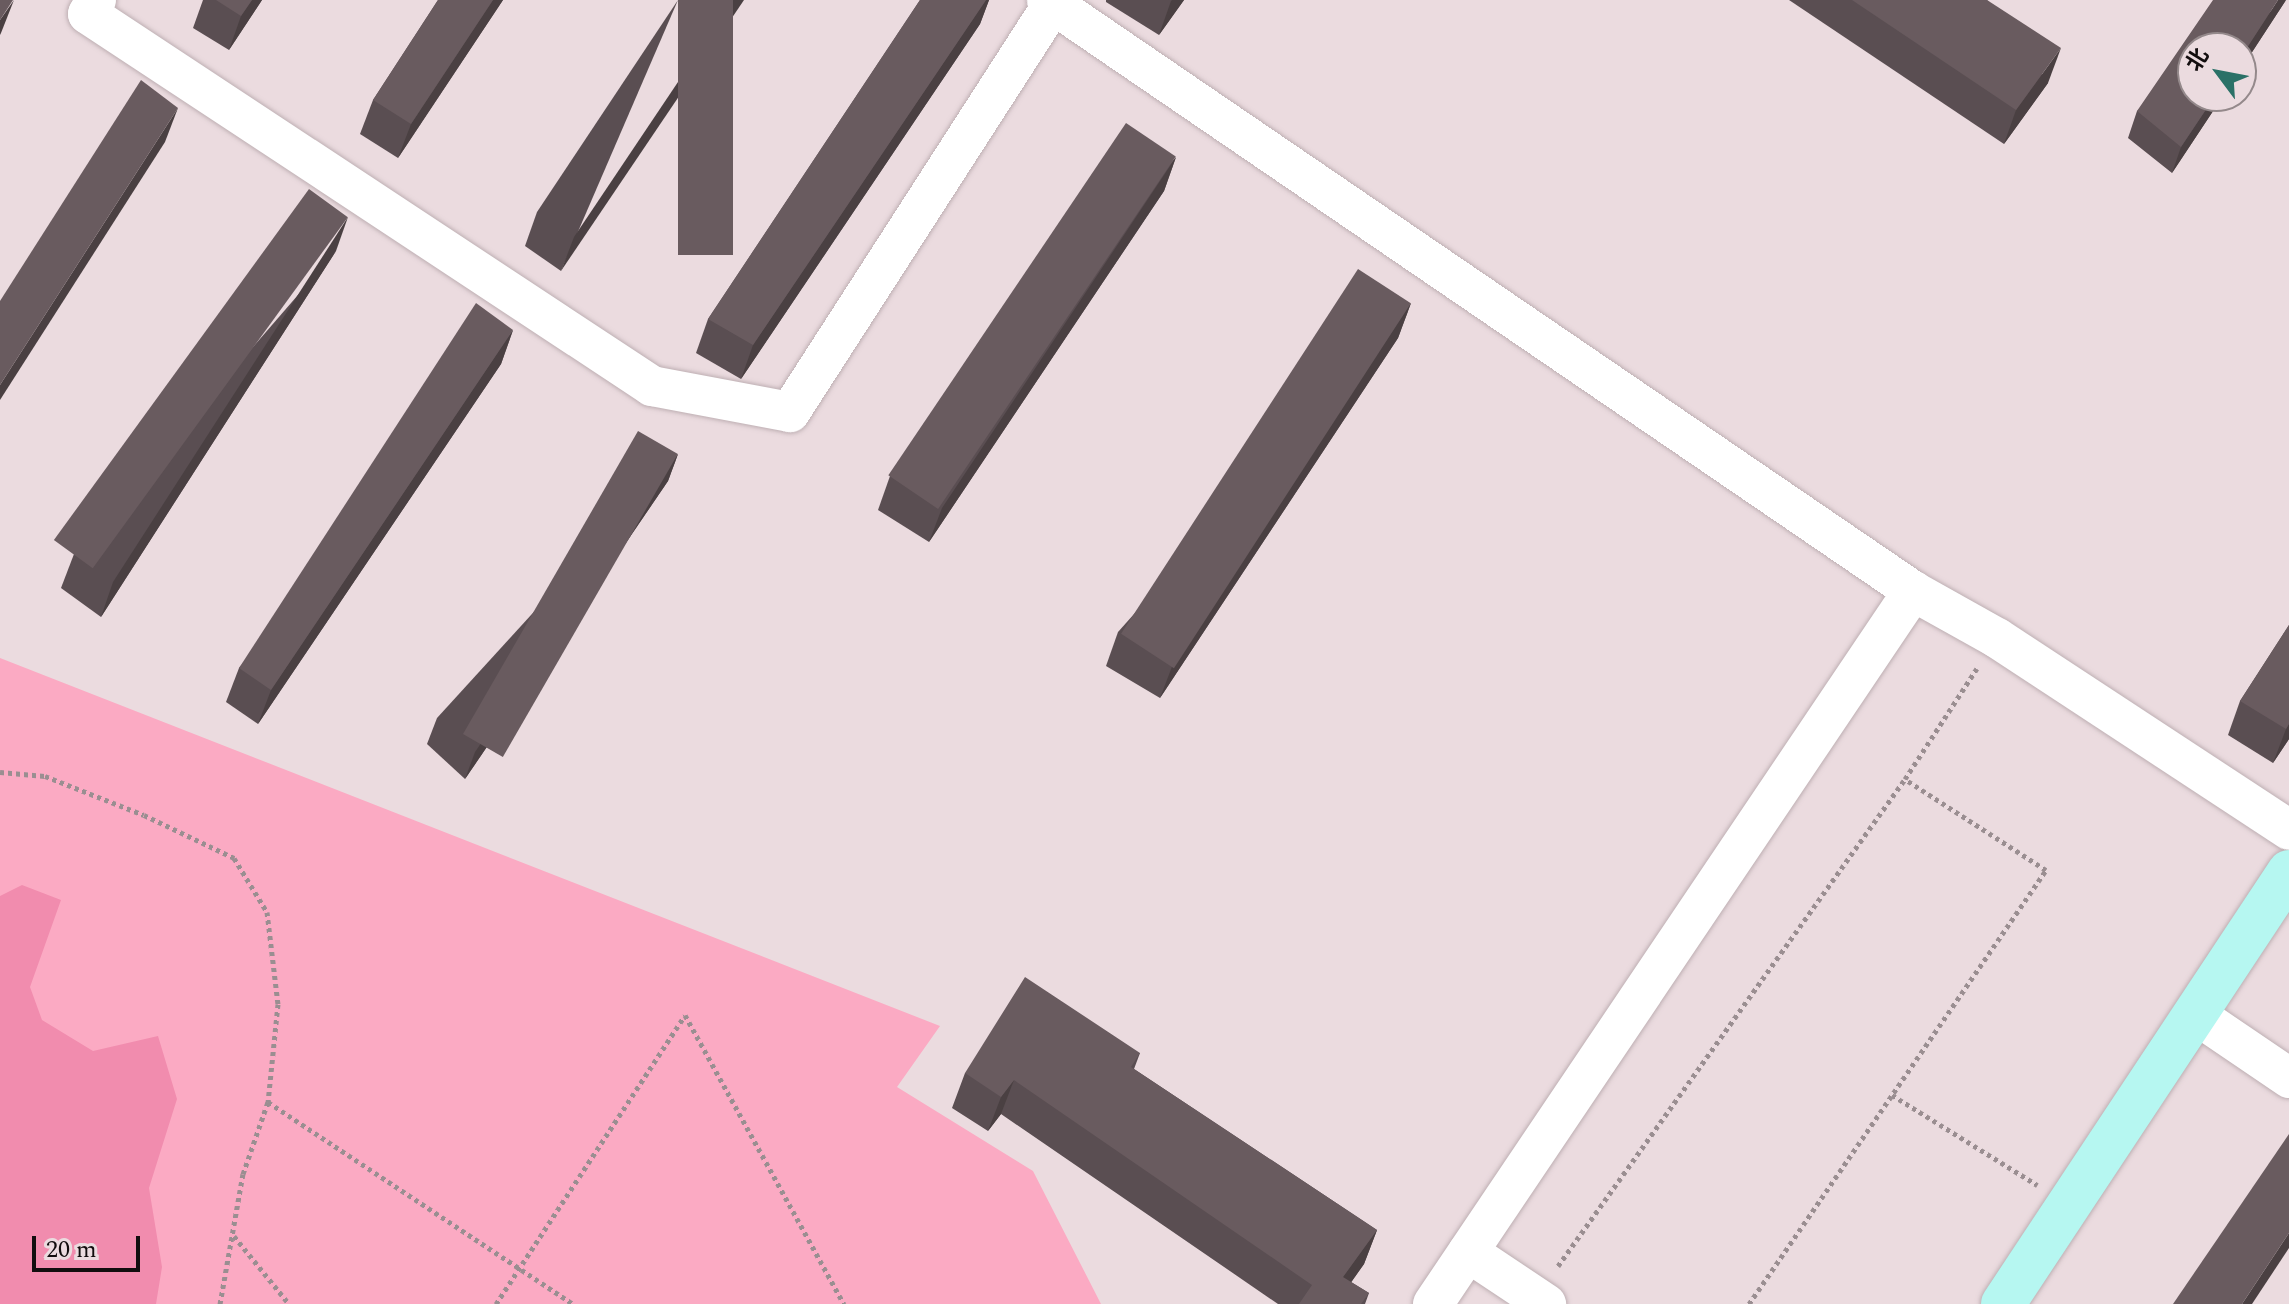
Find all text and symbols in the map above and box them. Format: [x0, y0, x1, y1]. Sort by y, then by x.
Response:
north arrow [2177, 32, 2257, 112]
text: 北 [2178, 42, 2218, 78]
scale bar [36, 1220, 144, 1270]
text: 20 m [46, 1232, 97, 1268]

